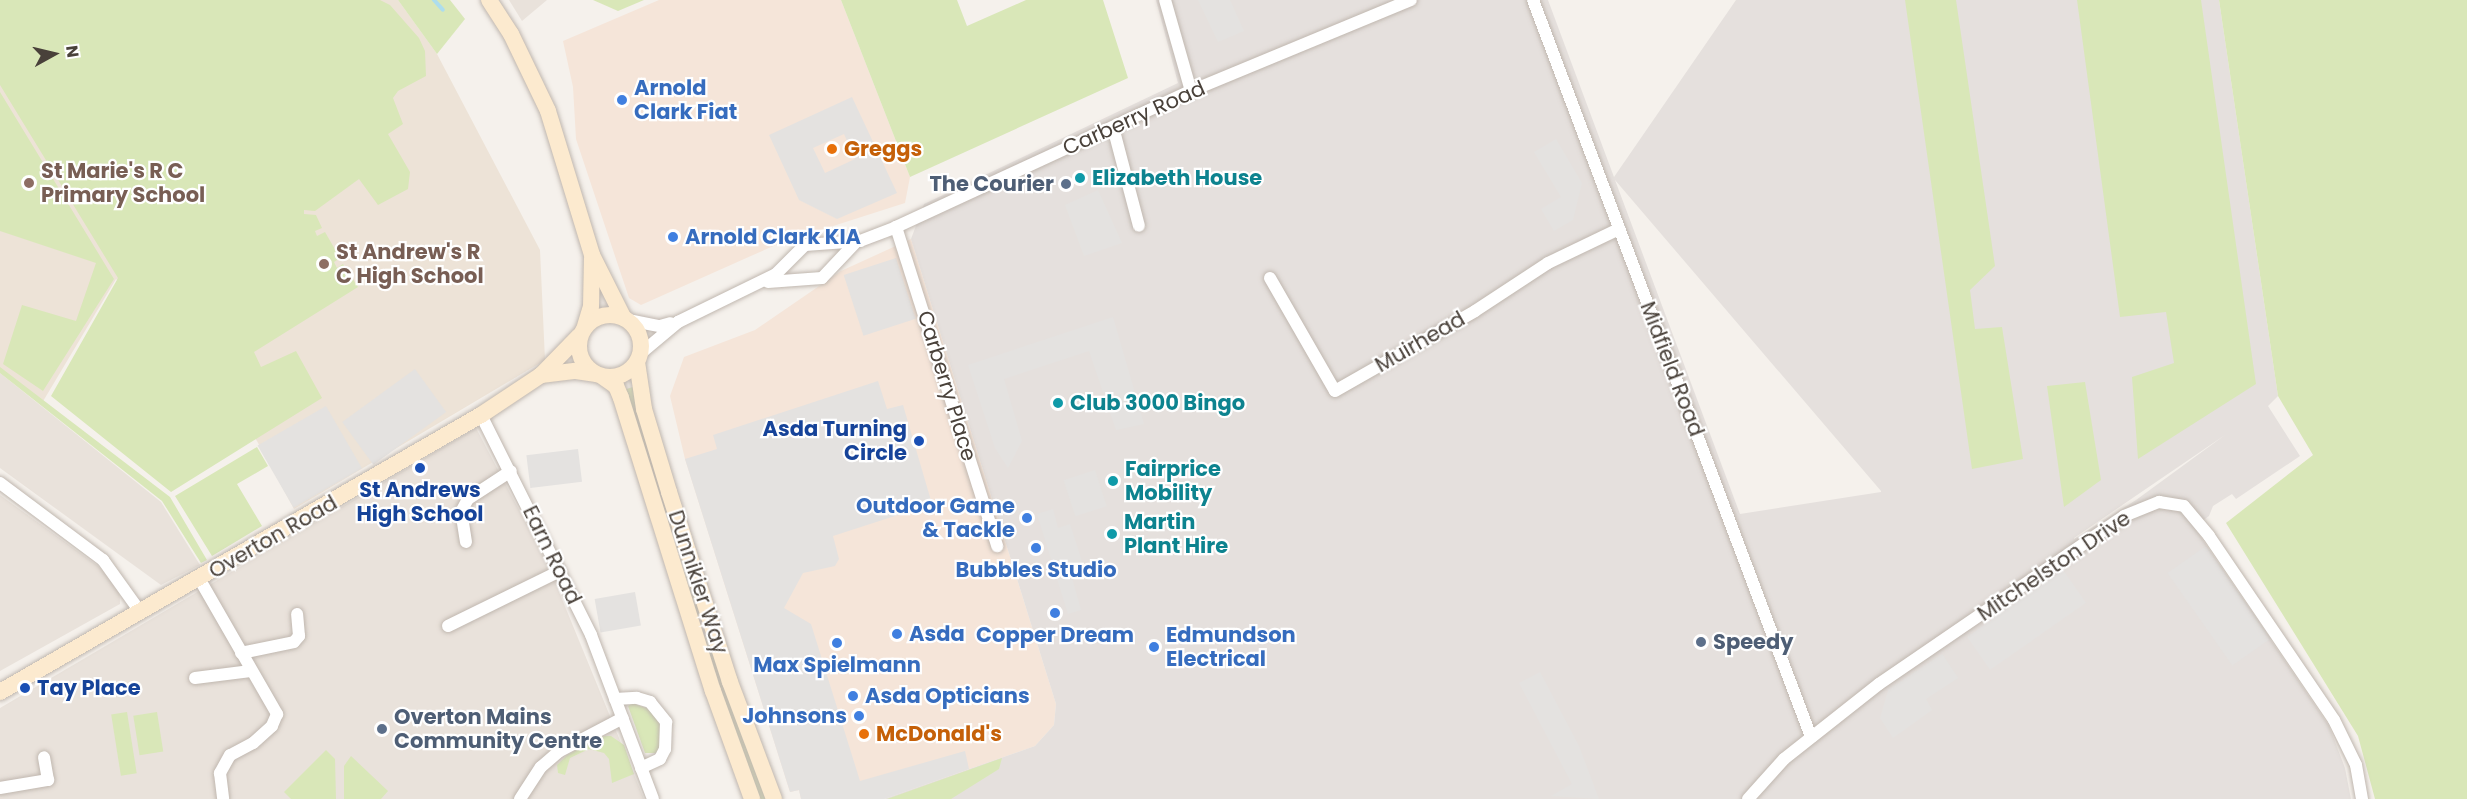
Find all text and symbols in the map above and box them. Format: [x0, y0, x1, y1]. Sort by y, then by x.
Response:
north arrow [24, 24, 84, 84]
text: N [60, 44, 85, 59]
place label: Arnold Clark Fiat [634, 75, 737, 125]
street label: Carberry Road [1059, 75, 1209, 161]
marker: Arnold Clark Fiat [615, 93, 629, 107]
place label: Greggs [844, 136, 922, 162]
marker: Greggs [825, 142, 839, 156]
place label: St Marie's R C Primary School [41, 158, 205, 208]
place label: Elizabeth House [1092, 165, 1262, 191]
place label: The Courier [929, 171, 1054, 197]
marker: Elizabeth House [1073, 171, 1087, 185]
marker: St Marie's R C Primary School [22, 176, 36, 190]
marker: The Courier [1059, 177, 1073, 191]
place label: Arnold Clark KIA [685, 224, 861, 250]
marker: Arnold Clark KIA [666, 230, 680, 244]
place label: St Andrew's R C High School [336, 239, 484, 289]
marker: St Andrew's R C High School [317, 257, 331, 271]
street label: Midfield Road [1635, 298, 1709, 440]
street label: Muirhead [1371, 306, 1469, 378]
street label: Carberry Place [912, 308, 982, 464]
place label: Club 3000 Bingo [1070, 390, 1245, 416]
marker: Club 3000 Bingo [1051, 396, 1065, 410]
place label: Asda Turning Circle [763, 416, 907, 466]
marker: Asda Turning Circle [912, 434, 926, 448]
place label: Fairprice Mobility [1125, 456, 1221, 506]
marker: St Andrews High School [413, 461, 427, 475]
marker: Fairprice Mobility [1106, 474, 1120, 488]
place label: St Andrews High School [356, 477, 484, 527]
street label: Overton Road [204, 490, 342, 584]
place label: Outdoor Game & Tackle [856, 493, 1015, 543]
street label: Earn Road [517, 502, 587, 608]
street label: Mitchelston Drive [1973, 506, 2135, 626]
street label: Dunnikier Way [663, 507, 733, 657]
place label: Martin Plant Hire [1124, 509, 1228, 559]
marker: Outdoor Game & Tackle [1020, 511, 1034, 525]
marker: Martin Plant Hire [1105, 527, 1119, 541]
marker: Bubbles Studio [1029, 541, 1043, 555]
place label: Bubbles Studio [955, 557, 1117, 583]
marker: Copper Dream [1048, 606, 1062, 620]
place label: Asda [909, 621, 965, 647]
place label: Copper Dream [976, 622, 1134, 648]
place label: Edmundson Electrical [1166, 622, 1296, 672]
marker: Asda [890, 627, 904, 641]
place label: Speedy [1713, 629, 1794, 655]
marker: Speedy [1694, 635, 1708, 649]
marker: Max Spielmann [830, 636, 844, 650]
marker: Edmundson Electrical [1147, 640, 1161, 654]
place label: Max Spielmann [753, 652, 921, 678]
place label: Tay Place [37, 675, 141, 701]
marker: Tay Place [18, 681, 32, 695]
place label: Asda Opticians [865, 683, 1030, 709]
marker: Asda Opticians [846, 689, 860, 703]
place label: Johnsons [742, 703, 847, 729]
place label: Overton Mains Community Centre [394, 704, 602, 754]
marker: Johnsons [852, 709, 866, 723]
place label: McDonald's [876, 721, 1002, 747]
marker: Overton Mains Community Centre [375, 722, 389, 736]
marker: McDonald's [857, 727, 871, 741]

